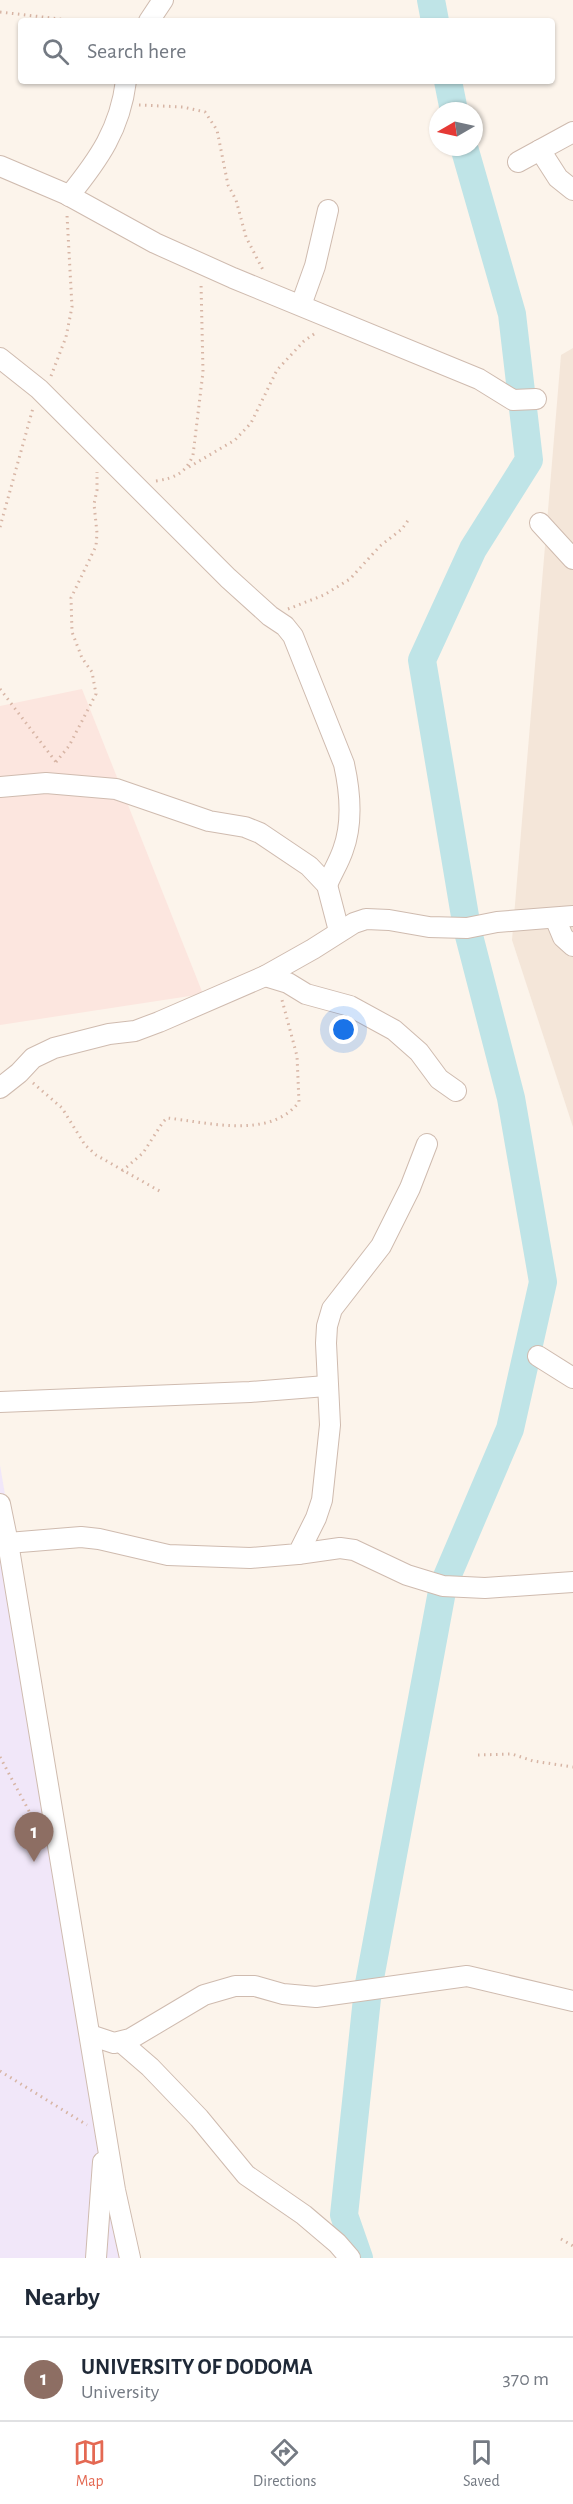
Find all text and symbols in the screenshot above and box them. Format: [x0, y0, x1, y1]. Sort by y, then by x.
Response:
search box [18, 18, 555, 84]
icon: search [39, 35, 72, 68]
text: Search here [87, 40, 186, 62]
north arrow [429, 102, 483, 156]
your location [329, 1015, 358, 1044]
pin: 1 [15, 1812, 54, 1862]
text: Nearby [24, 2284, 100, 2310]
text: UNIVERSITY OF DODOMA [81, 2356, 313, 2378]
text: 1 [40, 2369, 47, 2389]
text: 370 m [503, 2369, 549, 2389]
text: University [81, 2382, 159, 2402]
tab: Map [73, 2436, 106, 2491]
tab: Directions [253, 2436, 317, 2491]
tab: Saved [463, 2436, 500, 2491]

